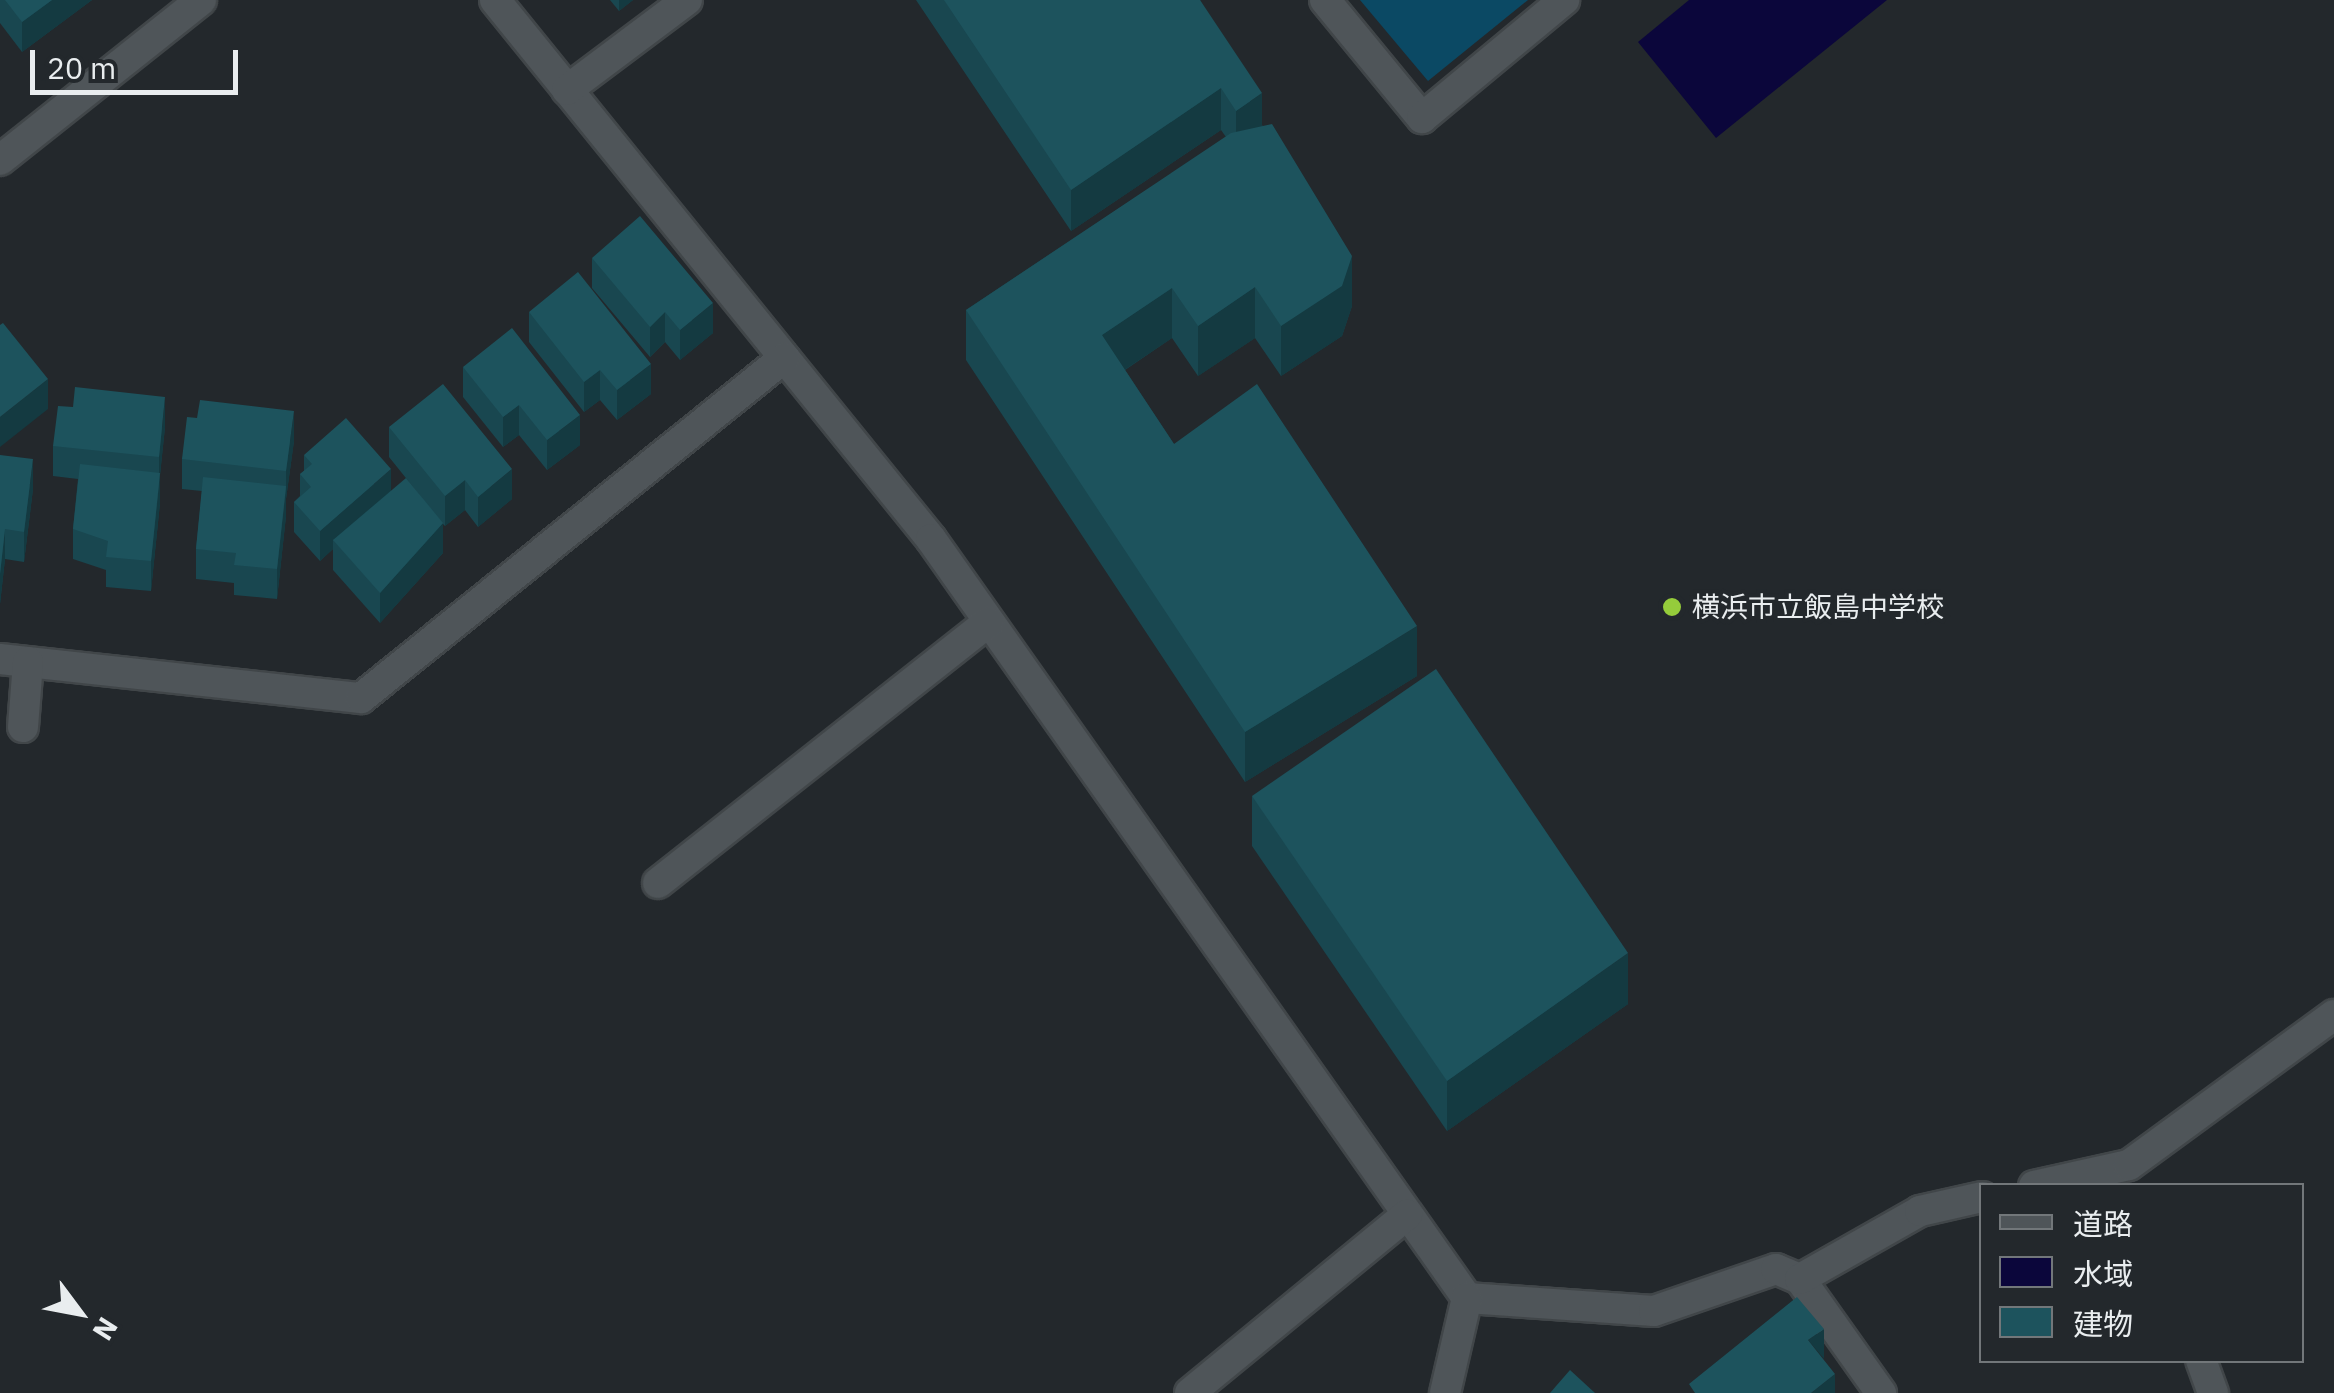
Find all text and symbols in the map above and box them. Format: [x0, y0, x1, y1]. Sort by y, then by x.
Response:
scale bar [35, 30, 242, 92]
text: 20 m [47, 48, 116, 87]
place label: 横浜市立飯島中学校 [1692, 590, 1944, 624]
marker: 横浜市立飯島中学校 [1661, 596, 1683, 618]
legend [1979, 1183, 2304, 1363]
text: 道路 [2073, 1204, 2133, 1243]
text: 水域 [2073, 1254, 2133, 1293]
north arrow [30, 1263, 130, 1363]
text: 建物 [2073, 1304, 2133, 1343]
text: N [85, 1311, 127, 1348]

